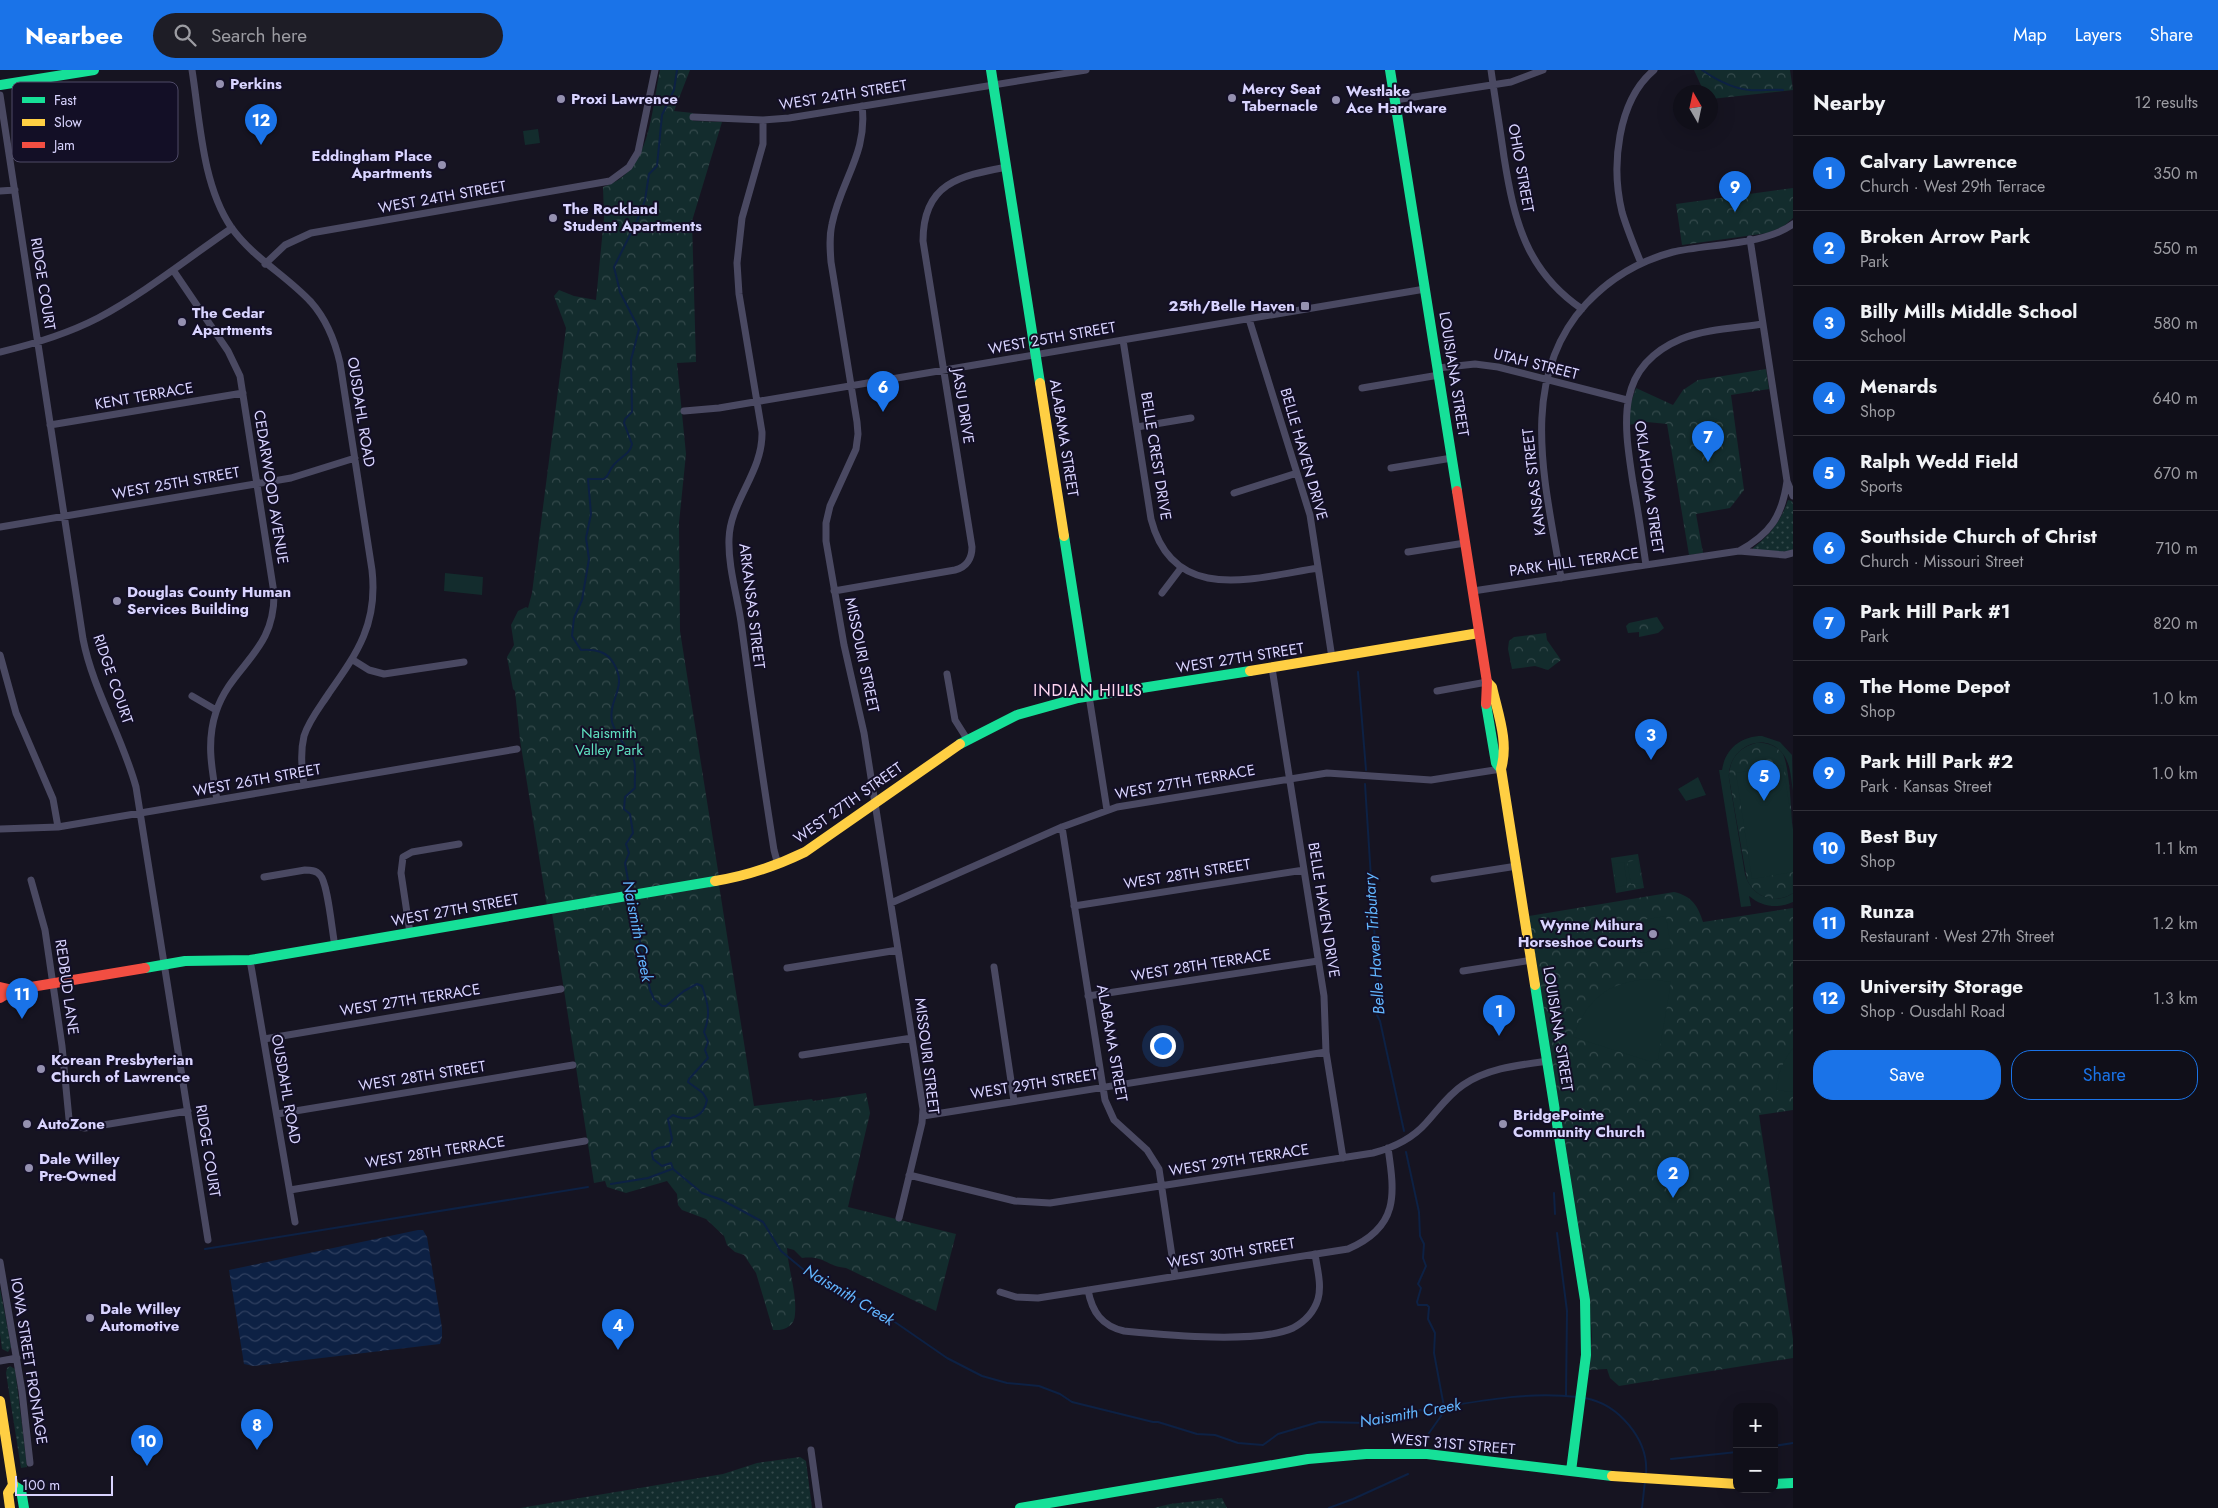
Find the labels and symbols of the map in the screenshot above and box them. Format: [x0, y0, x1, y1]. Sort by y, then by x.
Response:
place label: Perkins [230, 73, 282, 95]
street label: WEST 24TH STREET [777, 74, 909, 116]
marker: Perkins [214, 78, 226, 90]
place label: Mercy Seat Tabernacle [1242, 78, 1321, 117]
place label: Westlake Ace Hardware [1345, 80, 1447, 119]
legend [12, 82, 178, 162]
north arrow [1673, 85, 1718, 130]
place label: Proxi Lawrence [571, 88, 678, 110]
text: Fast [54, 90, 77, 110]
marker: Mercy Seat Tabernacle [1226, 92, 1238, 104]
marker: Proxi Lawrence [555, 93, 567, 105]
marker: Westlake Ace Hardware [1330, 94, 1342, 106]
pin: 12 [245, 104, 277, 145]
text: Slow [54, 112, 82, 132]
street label: OHIO STREET [1502, 122, 1540, 214]
text: Jam [52, 135, 75, 155]
place label: Eddingham Place Apartments [312, 145, 432, 184]
marker: Eddingham Place Apartments [436, 159, 448, 171]
pin: 9 [1719, 171, 1751, 212]
street label: WEST 24TH STREET [376, 175, 508, 219]
place label: The Rockland Student Apartments [563, 198, 702, 237]
marker: The Rockland Student Apartments [547, 212, 559, 224]
street label: RIDGE COURT [25, 236, 61, 332]
place label: 25th/Belle Haven [1169, 295, 1295, 317]
marker: 25th/Belle Haven [1299, 300, 1311, 312]
place label: The Cedar Apartments [191, 302, 273, 341]
street label: LOUISIANA STREET [1433, 310, 1475, 438]
marker: The Cedar Apartments [176, 316, 188, 328]
street label: WEST 25TH STREET [987, 316, 1117, 360]
street label: UTAH STREET [1491, 343, 1581, 385]
street label: OUSDAHL ROAD [341, 355, 381, 469]
street label: JASU DRIVE [946, 365, 980, 445]
pin: 6 [867, 371, 899, 412]
street label: KENT TERRACE [93, 376, 195, 416]
street label: ALABAMA STREET [1044, 378, 1084, 498]
street label: BELLE HAVEN DRIVE [1275, 385, 1333, 523]
street label: BELLE CREST DRIVE [1135, 390, 1177, 522]
street label: CEDARWOOD AVENUE [248, 409, 294, 565]
street label: OKLAHOMA STREET [1629, 419, 1669, 555]
pin: 7 [1692, 421, 1724, 462]
street label: KANSAS STREET [1517, 427, 1551, 537]
street label: WEST 25TH STREET [111, 461, 241, 505]
street label: ARKANSAS STREET [733, 542, 771, 670]
street label: PARK HILL TERRACE [1508, 542, 1640, 582]
place label: Douglas County Human Services Building [127, 581, 291, 620]
marker: Douglas County Human Services Building [111, 595, 123, 607]
street label: MISSOURI STREET [839, 595, 885, 715]
street label: RIDGE COURT [87, 631, 139, 727]
street label: WEST 27TH STREET [1175, 637, 1305, 679]
district label: INDIAN HILLS [1033, 679, 1143, 702]
pin: 3 [1635, 719, 1667, 760]
park label: Naismith Valley Park [575, 722, 643, 761]
street label: WEST 27TH STREET [789, 757, 907, 849]
street label: WEST 26TH STREET [191, 758, 323, 802]
street label: WEST 27TH TERRACE [1113, 759, 1257, 805]
pin: 5 [1748, 760, 1780, 801]
street label: BELLE HAVEN DRIVE [1302, 841, 1346, 979]
street label: WEST 28TH STREET [1122, 853, 1252, 895]
water label: Belle Haven Tributary [1358, 871, 1390, 1015]
water label: Naismith Creek [617, 878, 659, 985]
street label: WEST 27TH STREET [390, 888, 520, 932]
place label: Wynne Mihura Horseshoe Courts [1518, 914, 1643, 953]
marker: Wynne Mihura Horseshoe Courts [1647, 928, 1659, 940]
street label: REDBUD LANE [49, 938, 85, 1036]
street label: WEST 28TH TERRACE [1130, 943, 1272, 987]
street label: LOUISIANA STREET [1537, 965, 1579, 1093]
pin: 11 [6, 978, 38, 1019]
street label: WEST 27TH TERRACE [338, 978, 482, 1022]
street label: ALABAMA STREET [1091, 983, 1133, 1103]
pin: 1 [1483, 995, 1515, 1036]
street label: MISSOURI STREET [909, 997, 945, 1116]
street label: OUSDAHL ROAD [266, 1032, 306, 1146]
your location [1150, 1033, 1176, 1059]
place label: Korean Presbyterian Church of Lawrence [51, 1049, 193, 1088]
street label: WEST 28TH STREET [357, 1055, 487, 1097]
marker: Korean Presbyterian Church of Lawrence [35, 1063, 47, 1075]
street label: WEST 29TH STREET [969, 1063, 1099, 1105]
street label: RIDGE COURT [190, 1103, 226, 1199]
place label: BridgePointe Community Church [1513, 1104, 1645, 1143]
place label: AutoZone [36, 1113, 105, 1135]
marker: AutoZone [21, 1118, 33, 1130]
marker: BridgePointe Community Church [1497, 1118, 1509, 1130]
street label: WEST 28TH TERRACE [364, 1130, 506, 1174]
street label: WEST 29TH TERRACE [1167, 1138, 1311, 1182]
place label: Dale Willey Pre-Owned [39, 1148, 120, 1187]
pin: 2 [1657, 1157, 1689, 1198]
marker: Dale Willey Pre-Owned [23, 1162, 35, 1174]
street label: WEST 30TH STREET [1165, 1232, 1297, 1274]
water label: Naismith Creek [799, 1259, 900, 1332]
street label: IOWA STREET FRONTAGE [5, 1276, 53, 1446]
place label: Dale Willey Automotive [99, 1298, 181, 1337]
pin: 4 [602, 1309, 634, 1350]
marker: Dale Willey Automotive [84, 1312, 96, 1324]
water label: Naismith Creek [1358, 1393, 1464, 1433]
pin: 8 [241, 1409, 273, 1450]
pin: 10 [131, 1425, 163, 1466]
street label: WEST 31ST STREET [1390, 1428, 1516, 1460]
scale bar [15, 1473, 112, 1496]

